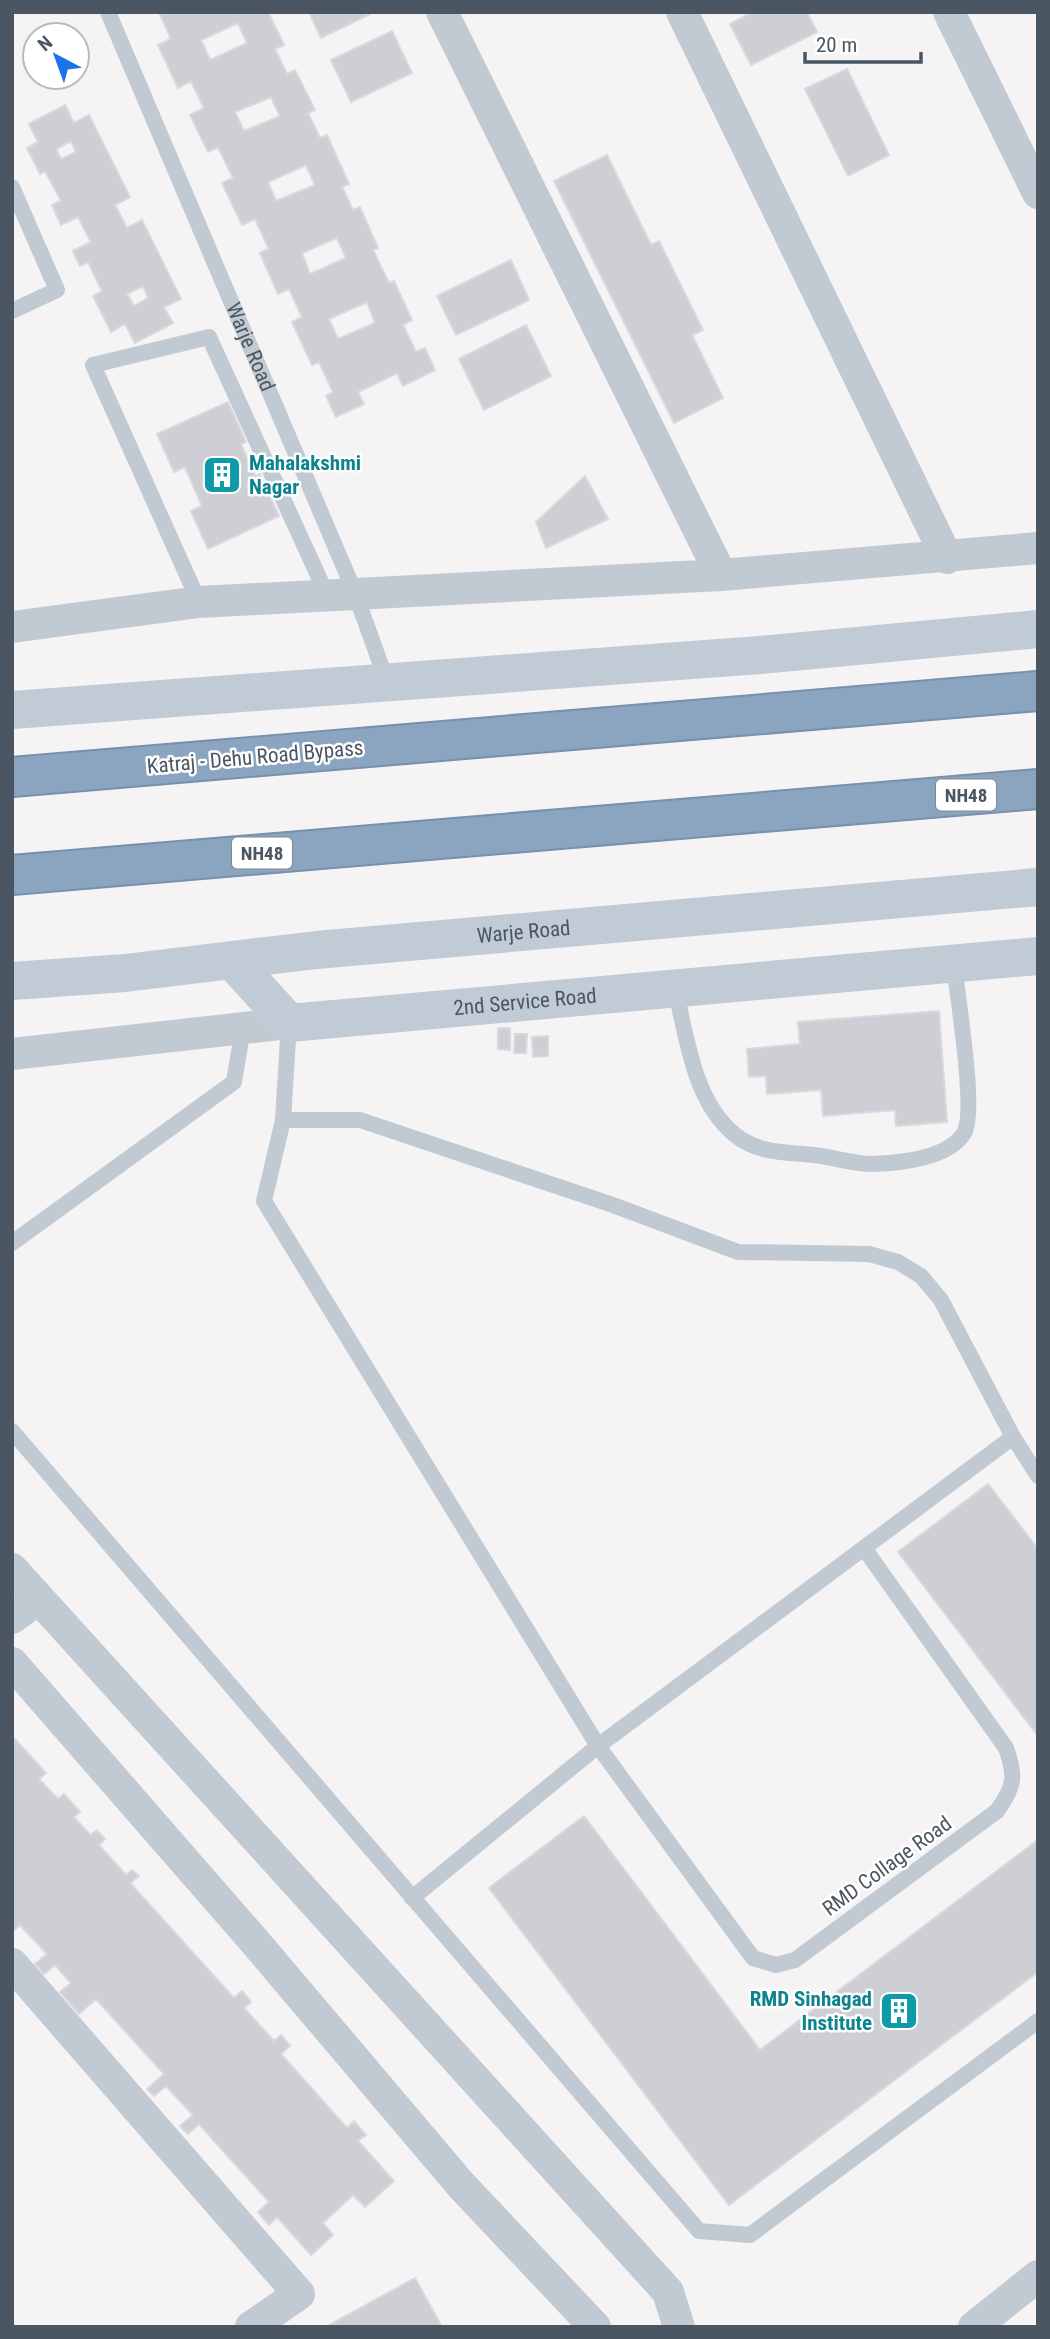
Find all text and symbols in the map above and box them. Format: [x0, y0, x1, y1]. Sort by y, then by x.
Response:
north arrow [21, 21, 91, 91]
scale bar [805, 21, 920, 65]
text: N [33, 31, 57, 56]
text: 20 m [816, 33, 857, 57]
street label: Warje Road [221, 299, 280, 395]
place label: Mahalakshmi Nagar [249, 451, 361, 499]
building icon: Mahalakshmi Nagar [201, 454, 243, 496]
street label: Katraj - Dehu Road Bypass [146, 736, 364, 778]
road number: NH48 [936, 780, 996, 810]
road number: NH48 [232, 838, 292, 868]
street label: Warje Road [476, 916, 571, 948]
street label: 2nd Service Road [453, 984, 598, 1020]
street label: RMD Collage Road [818, 1811, 956, 1921]
place label: RMD Sinhagad Institute [750, 1987, 872, 2035]
building icon: RMD Sinhagad Institute [878, 1990, 920, 2032]

